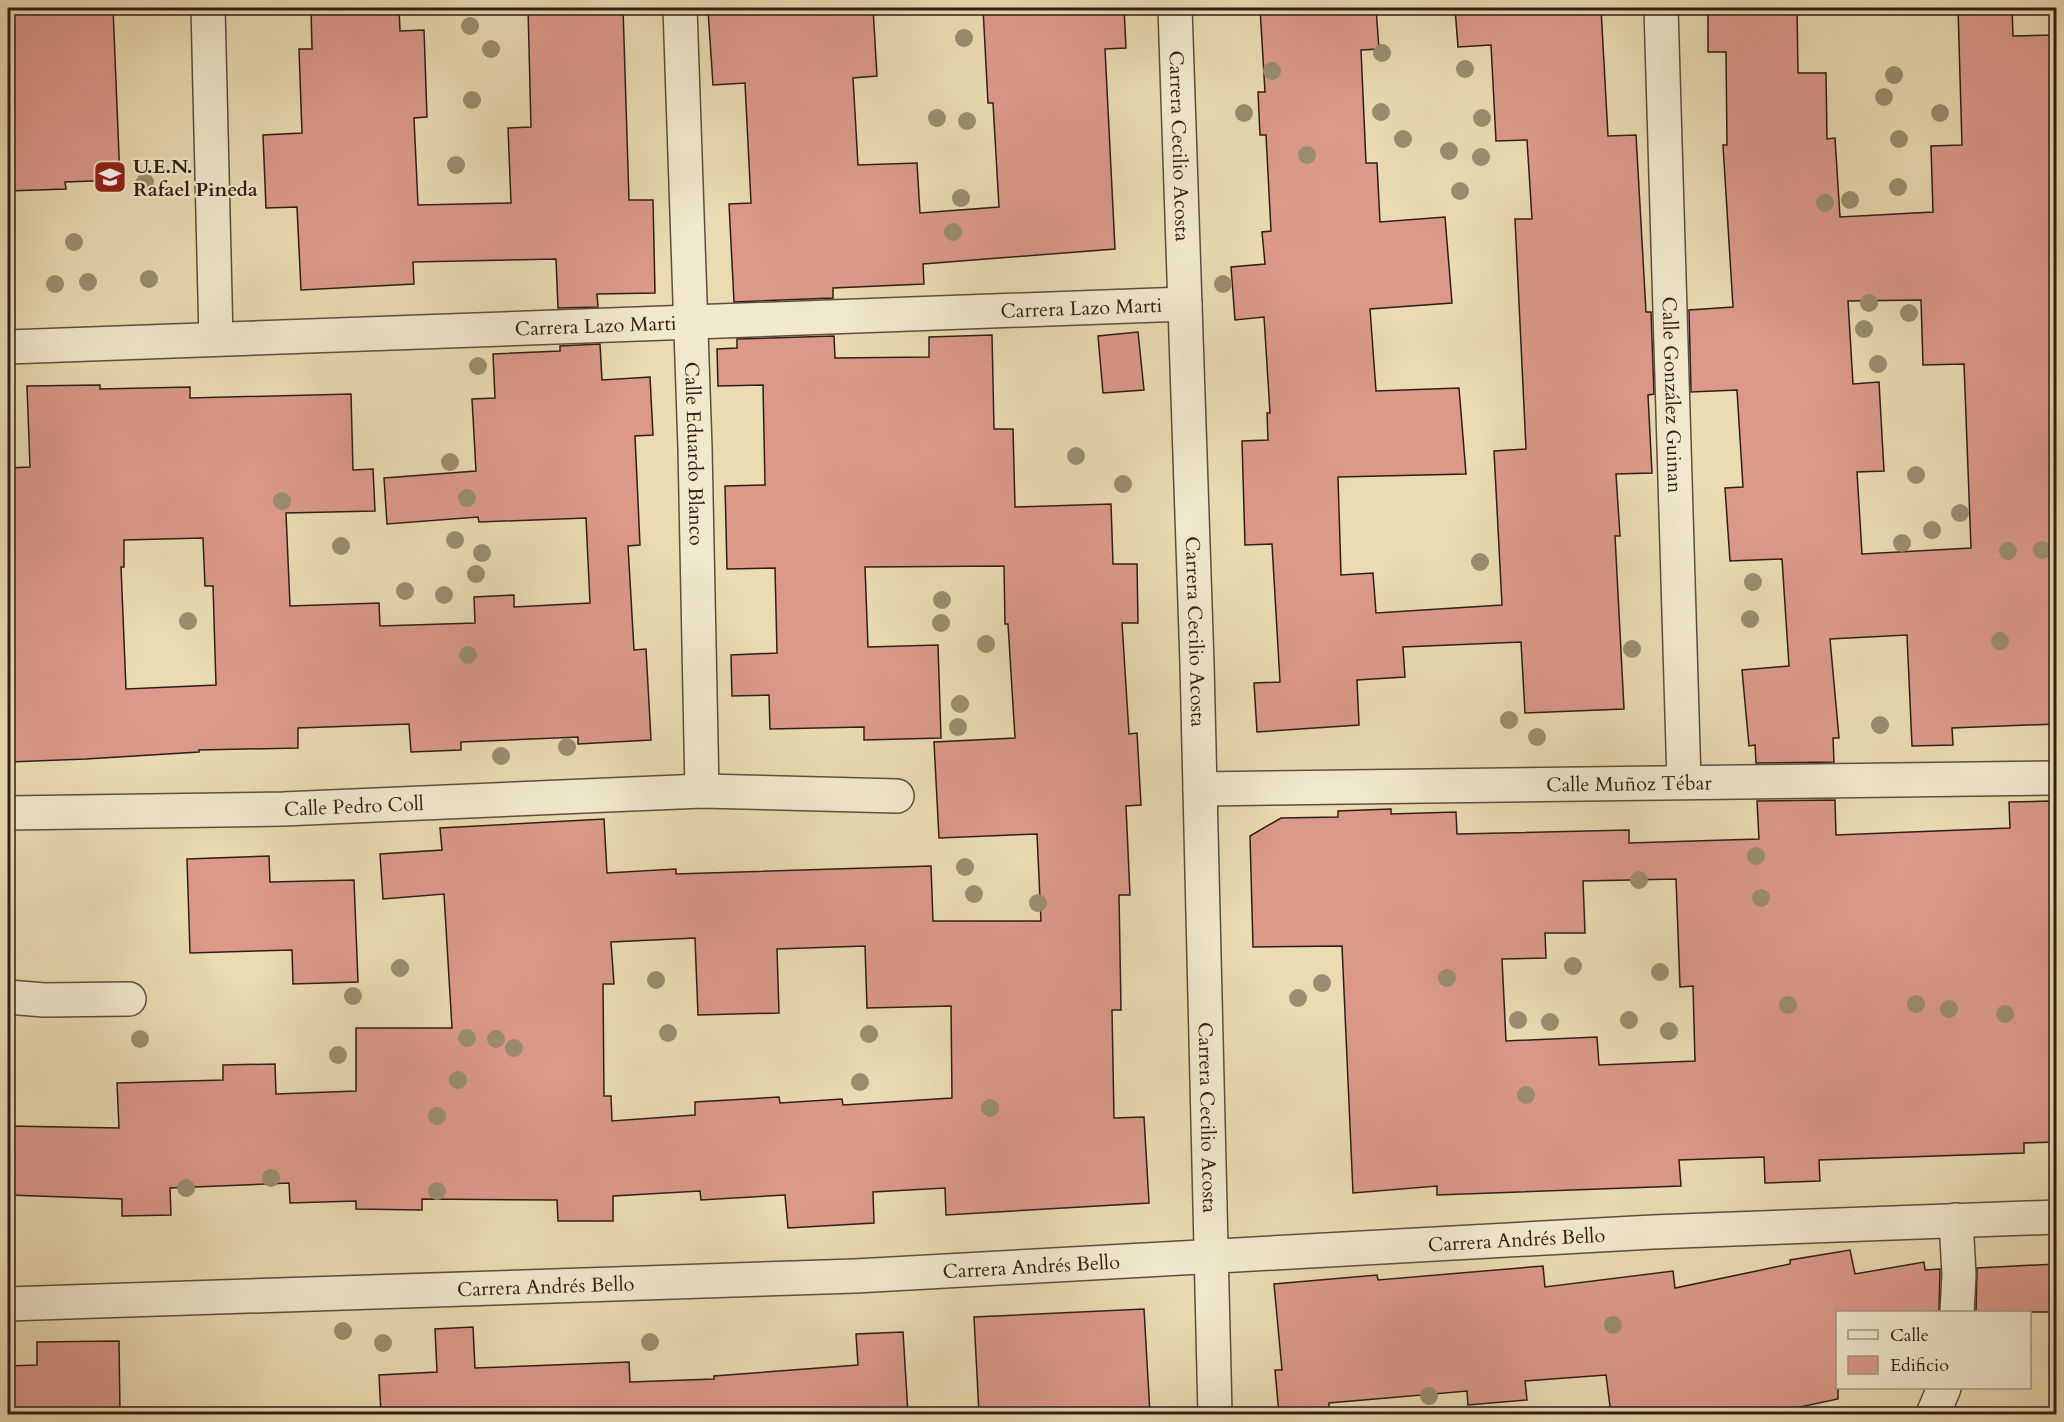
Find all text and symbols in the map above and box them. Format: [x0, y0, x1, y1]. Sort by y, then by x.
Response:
street label: Carrera Cecilio Acosta [1162, 50, 1196, 242]
place label: U.E.N. Rafael Pineda [133, 153, 258, 203]
school or university icon: U.E.N. Rafael Pineda [92, 159, 128, 195]
street label: Carrera Lazo Marti [1000, 292, 1163, 325]
street label: Calle González Guinan [1656, 296, 1688, 494]
street label: Carrera Lazo Marti [514, 310, 677, 342]
street label: Calle Eduardo Blanco [678, 361, 710, 546]
street label: Carrera Cecilio Acosta [1179, 536, 1212, 728]
street label: Calle Muñoz Tébar [1546, 769, 1713, 799]
street label: Calle Pedro Coll [283, 790, 424, 823]
street label: Carrera Cecilio Acosta [1192, 1022, 1223, 1214]
street label: Carrera Andrés Bello [1427, 1222, 1606, 1258]
street label: Carrera Andrés Bello [942, 1248, 1121, 1285]
street label: Carrera Andrés Bello [457, 1270, 635, 1303]
legend [1836, 1311, 2031, 1389]
text: Calle [1890, 1323, 1929, 1348]
text: Edificio [1890, 1353, 1949, 1378]

